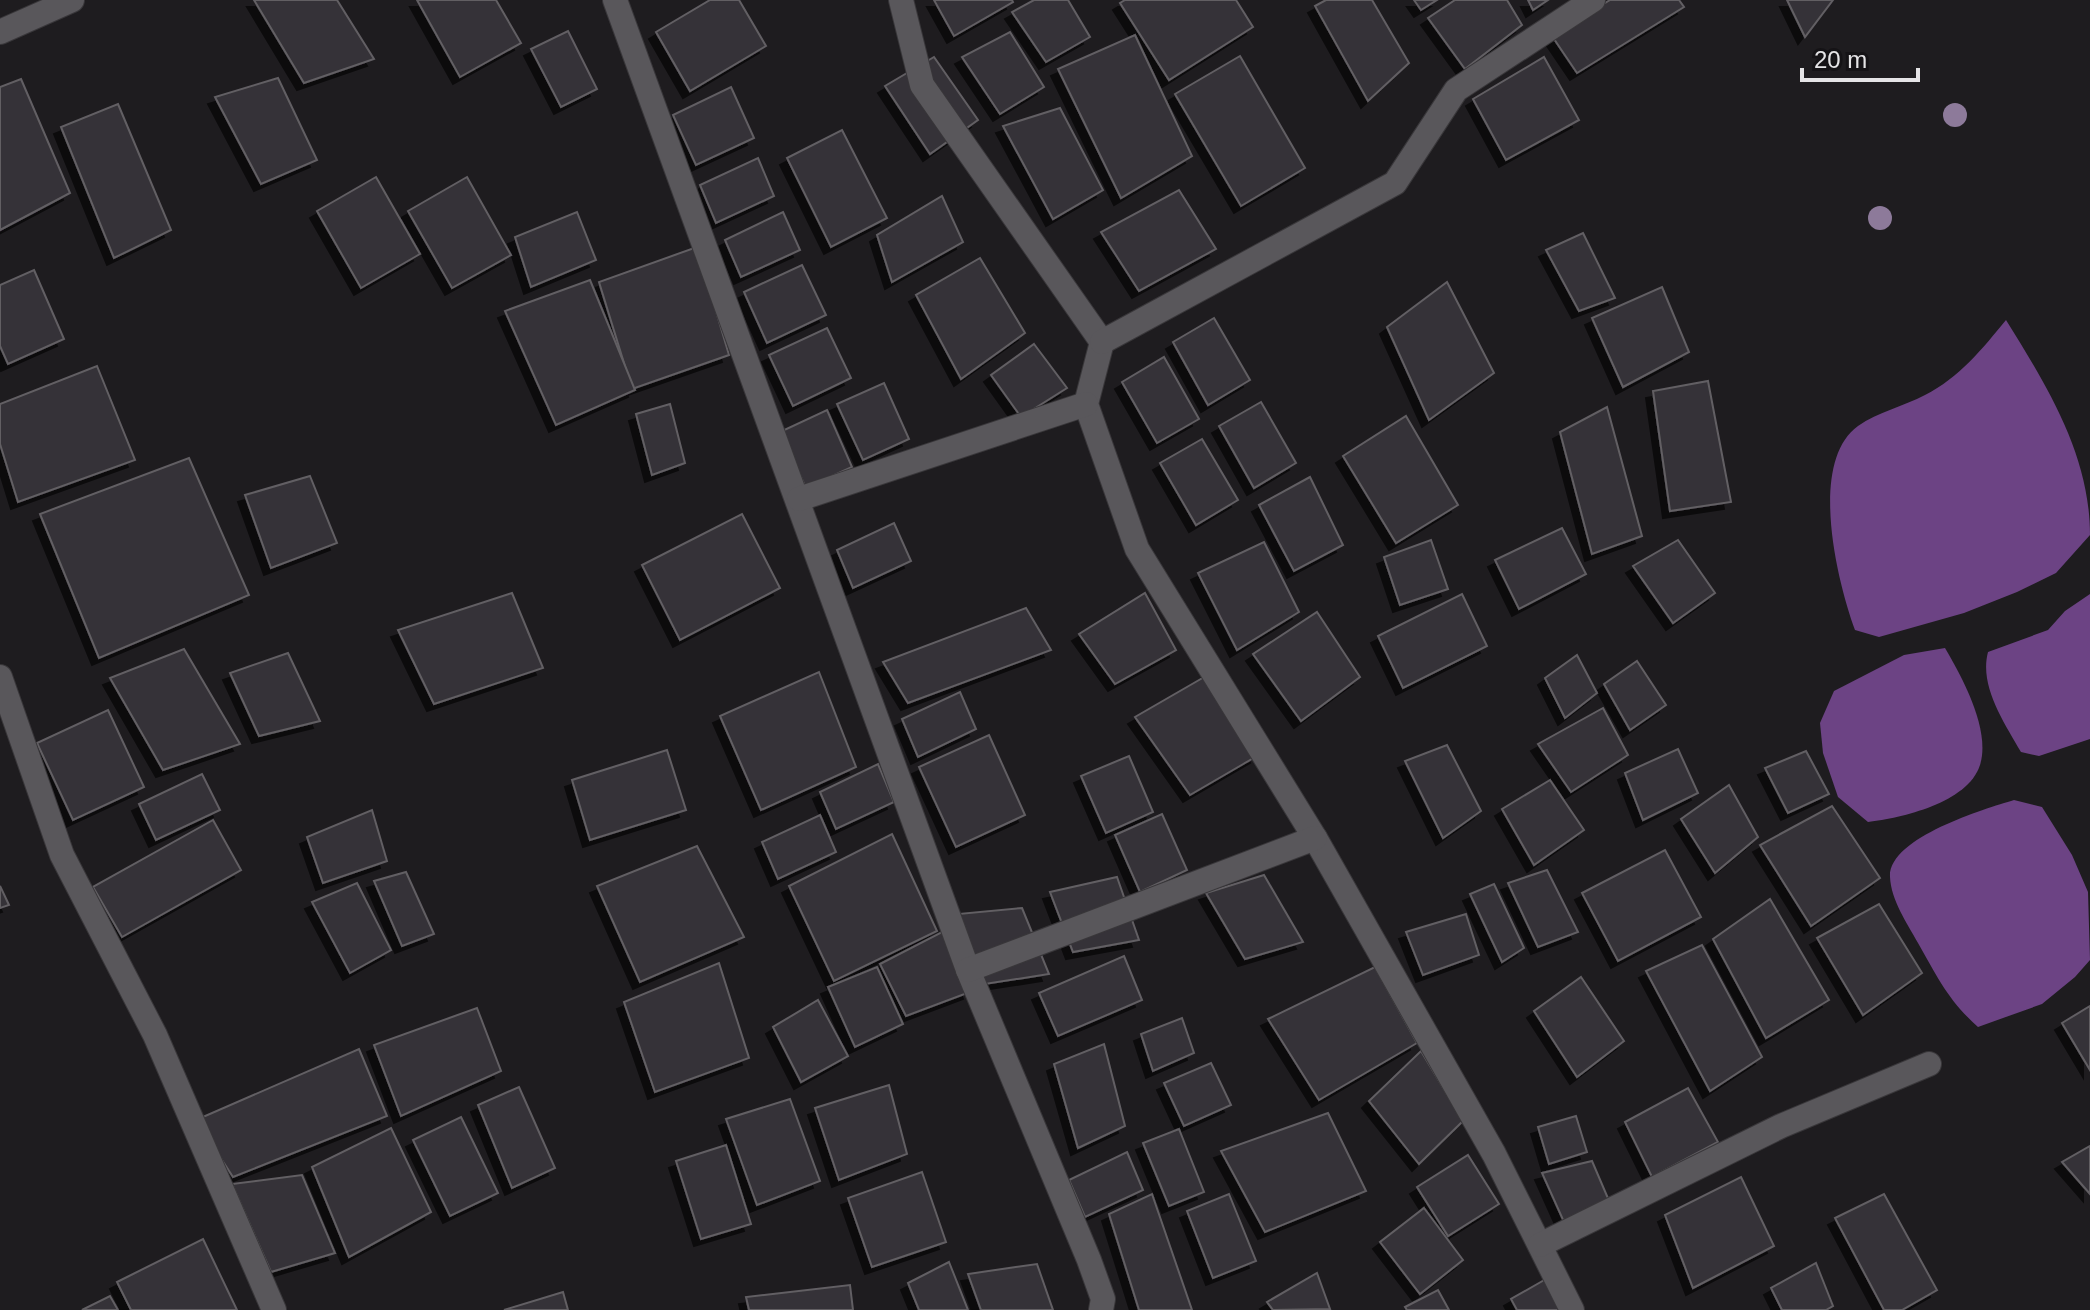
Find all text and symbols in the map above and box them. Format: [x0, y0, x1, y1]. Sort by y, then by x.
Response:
scale bar [1802, 32, 1918, 82]
text: 20 m [1814, 46, 1867, 73]

